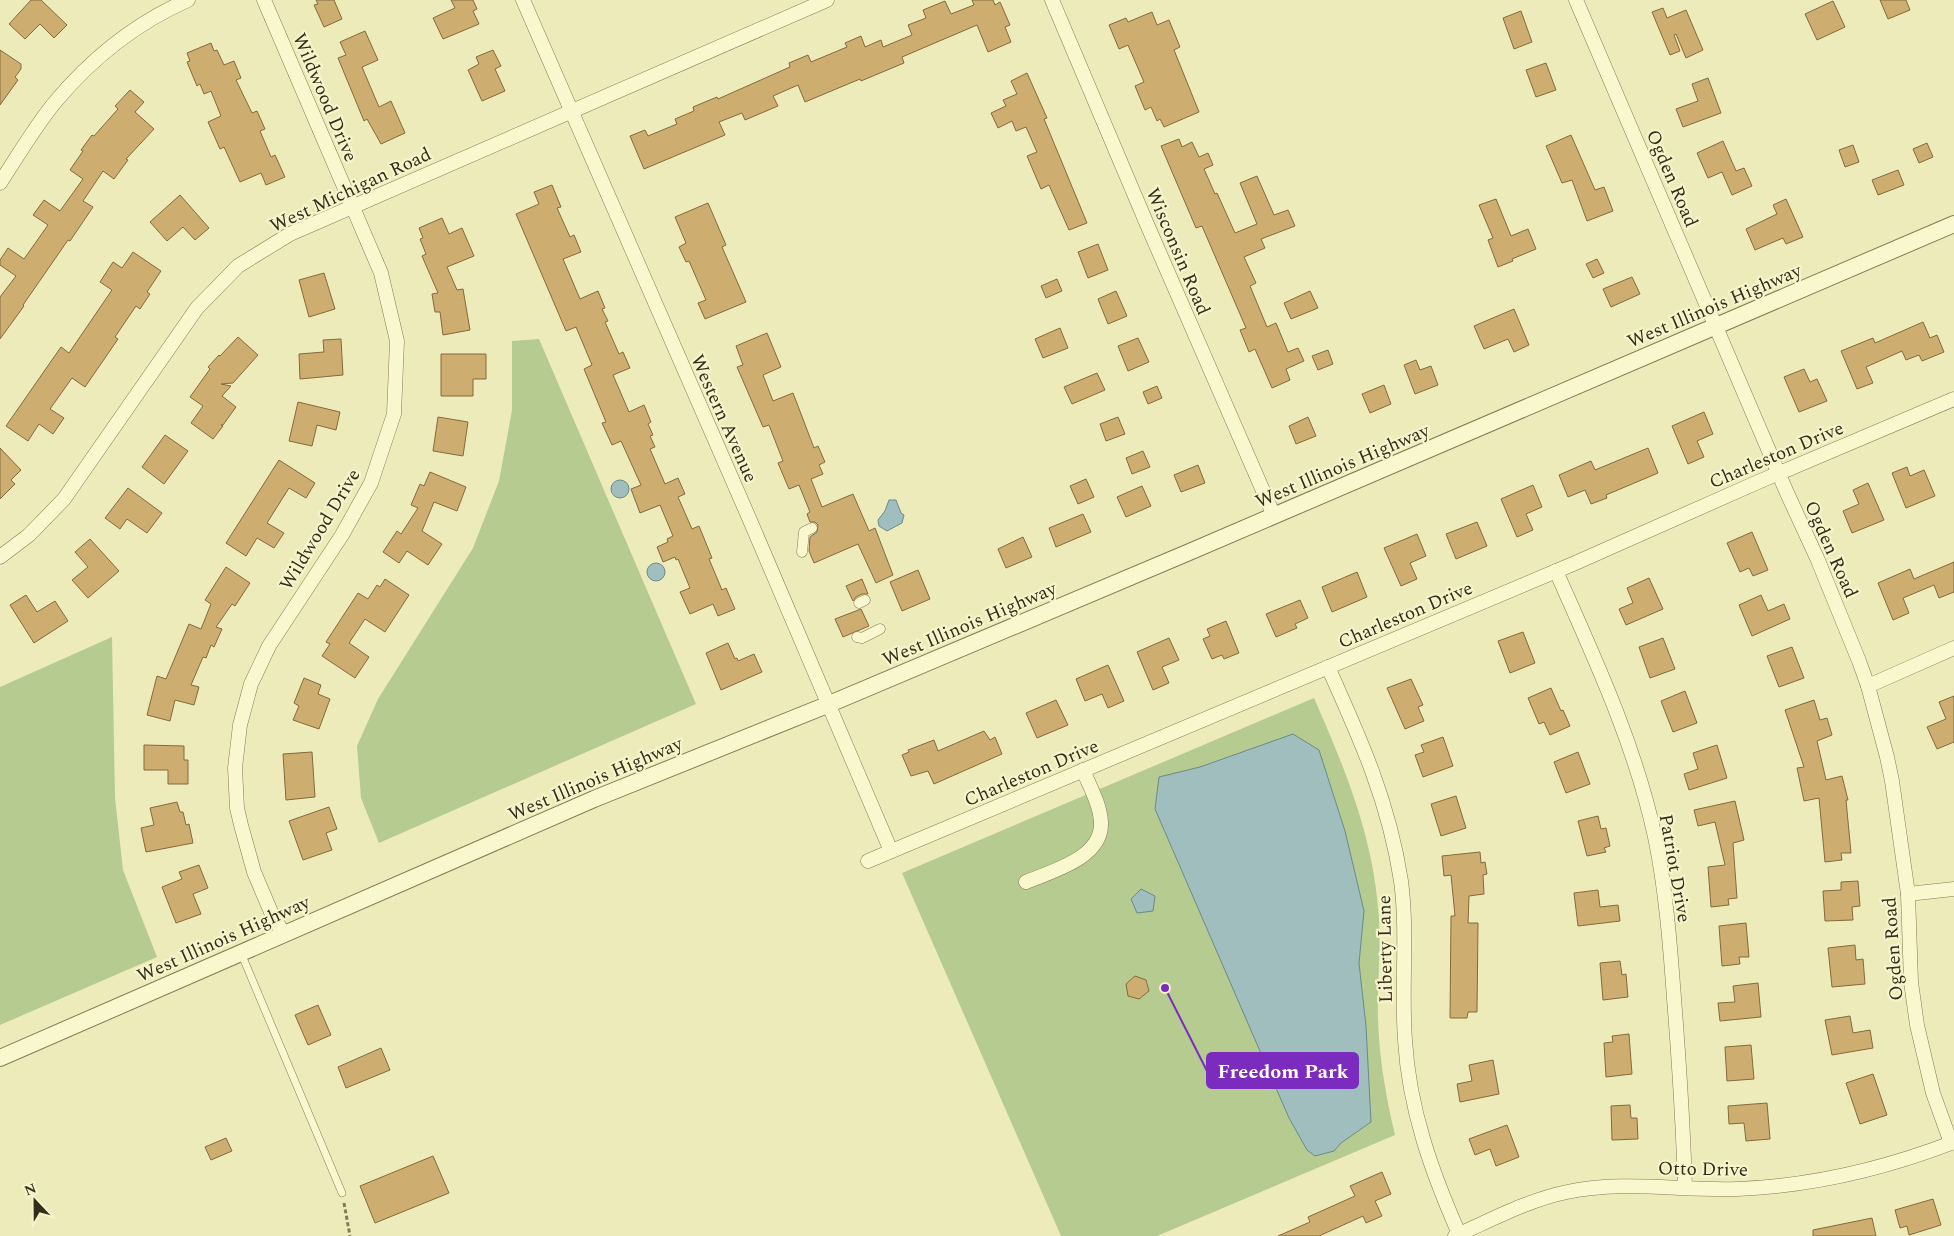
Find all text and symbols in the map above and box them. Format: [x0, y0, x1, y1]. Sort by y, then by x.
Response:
street label: Wildwood Drive [284, 29, 365, 167]
street label: Ogden Road [1638, 125, 1705, 232]
street label: West Michigan Road [265, 140, 436, 241]
street label: Wisconsin Road [1138, 183, 1217, 320]
street label: West Illinois Highway [1623, 256, 1807, 356]
street label: Western Avenue [682, 350, 765, 487]
street label: Charleston Drive [1705, 414, 1848, 497]
street label: West Illinois Highway [1251, 416, 1435, 516]
street label: Wildwood Drive [272, 463, 368, 596]
street label: Ogden Road [1796, 496, 1865, 603]
street label: West Illinois Highway [878, 574, 1062, 674]
street label: Charleston Drive [1334, 574, 1477, 657]
street label: West Illinois Highway [504, 729, 688, 829]
street label: Charleston Drive [960, 732, 1103, 815]
street label: Patriot Drive [1651, 812, 1698, 925]
street label: West Illinois Highway [132, 888, 316, 991]
street label: Liberty Lane [1370, 895, 1401, 1003]
street label: Ogden Road [1875, 896, 1912, 1002]
callout: Freedom Park [1207, 1053, 1358, 1088]
text: Freedom Park [1217, 1057, 1349, 1087]
street label: Otto Drive [1658, 1154, 1748, 1185]
north arrow [10, 1176, 60, 1226]
text: N [21, 1178, 40, 1201]

